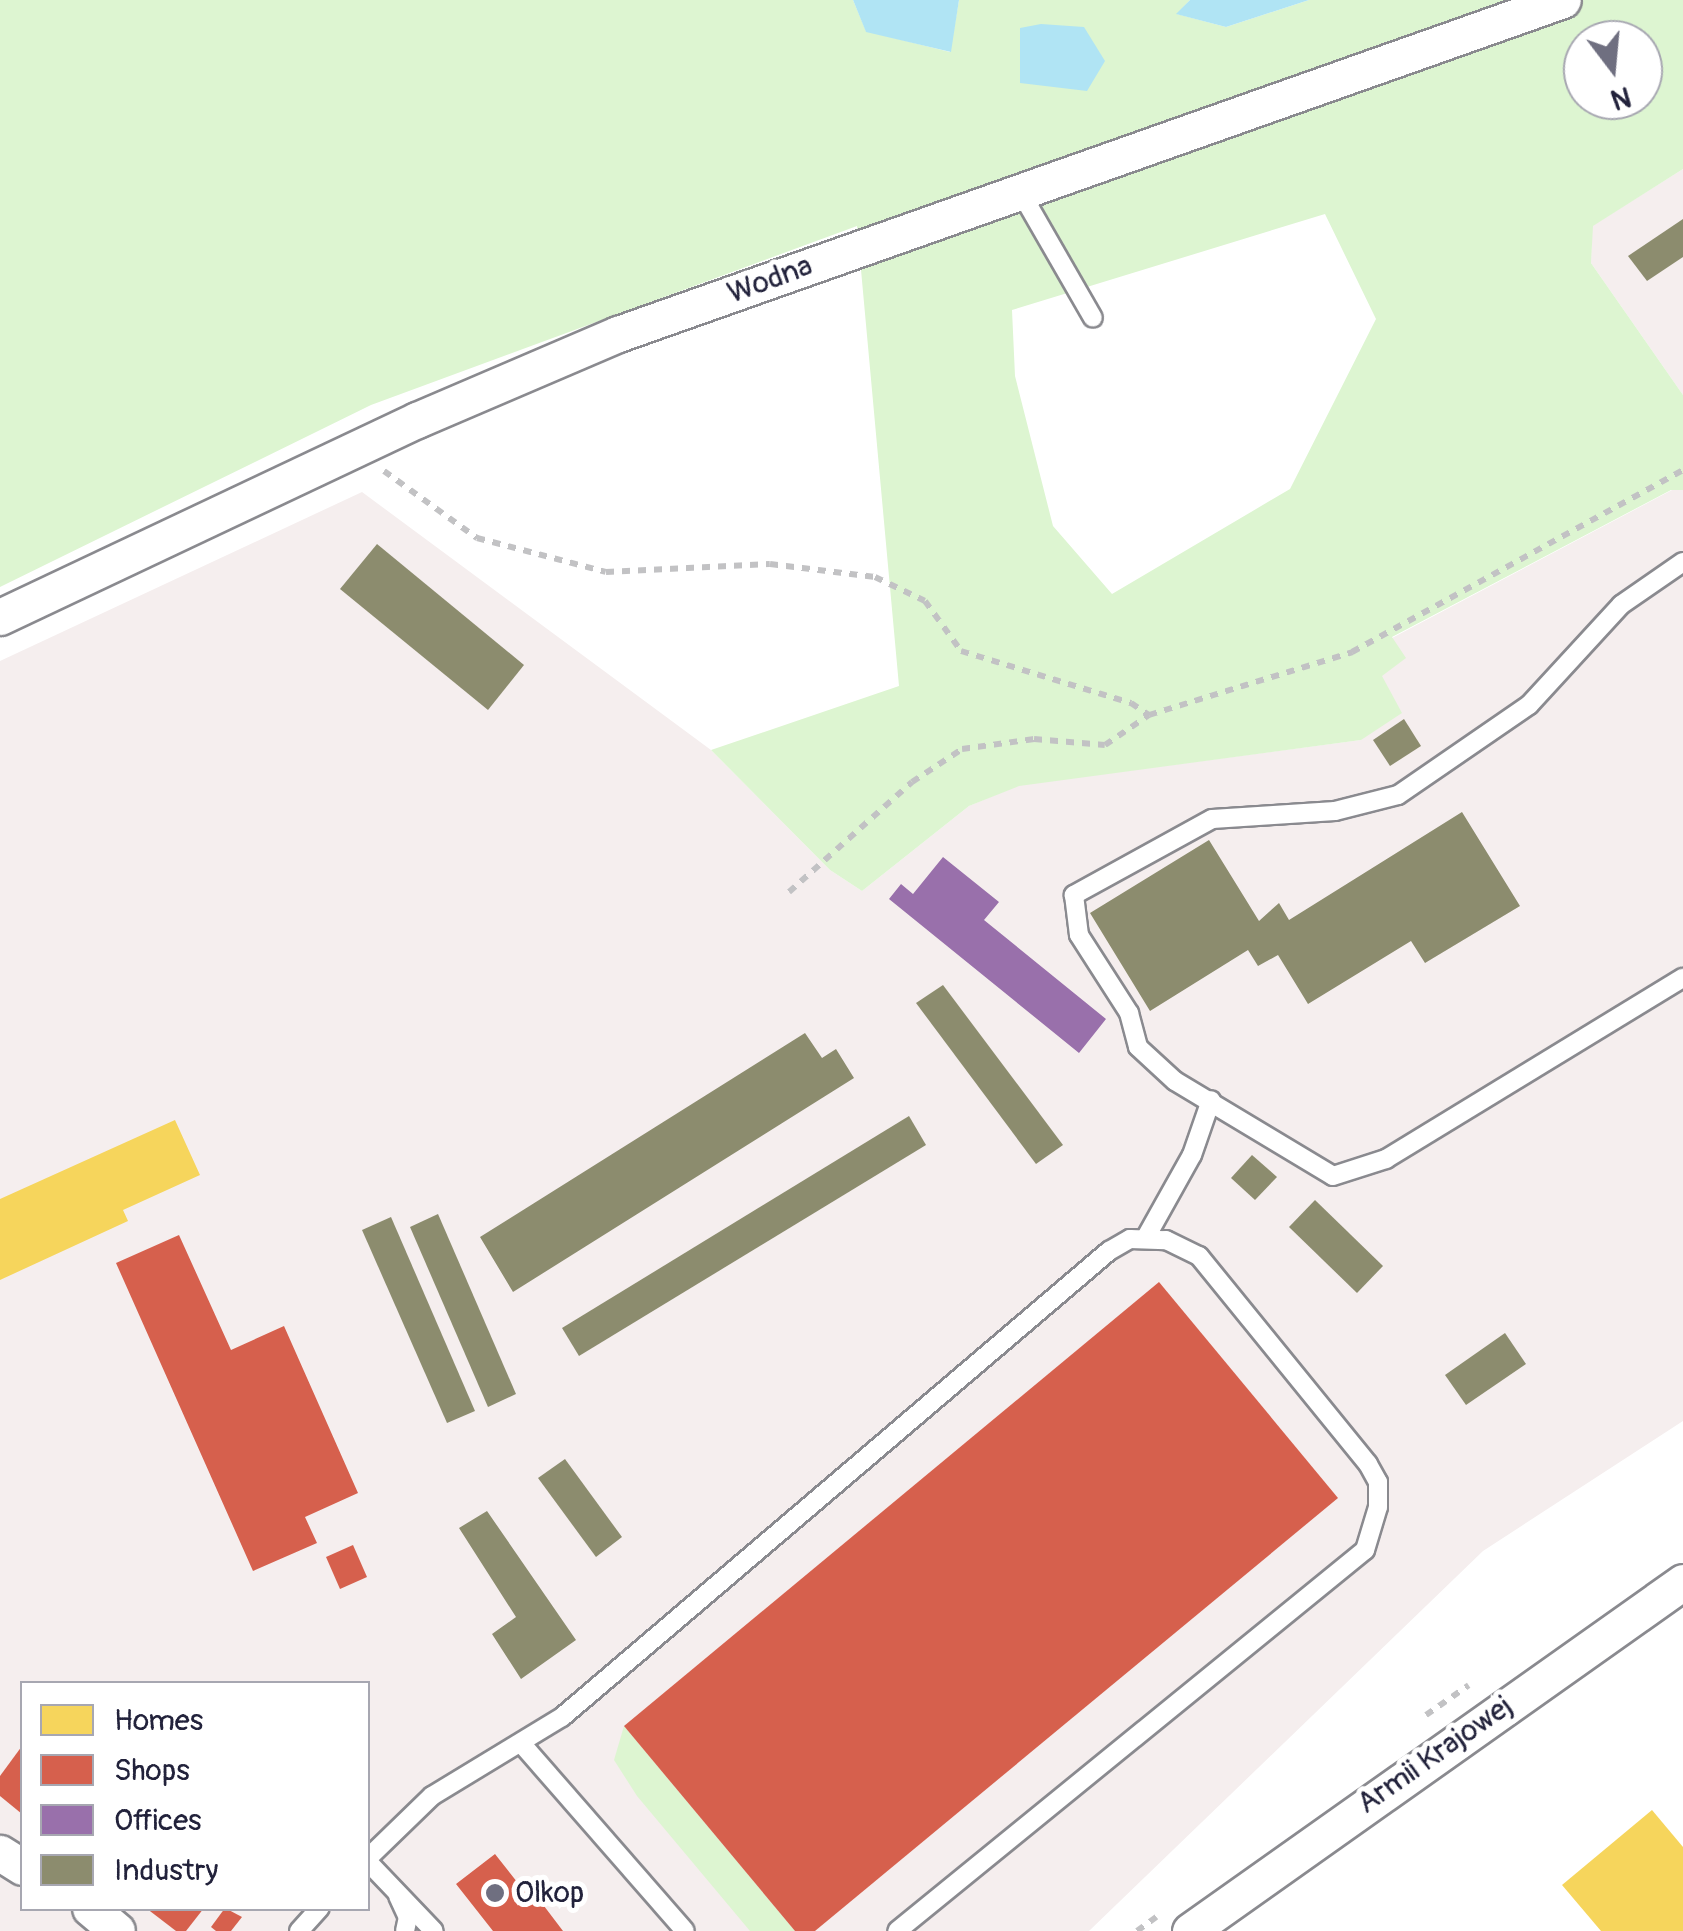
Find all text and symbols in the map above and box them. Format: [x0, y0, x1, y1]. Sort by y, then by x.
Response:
north arrow [1563, 20, 1663, 120]
text: N [1607, 78, 1635, 117]
street label: Wodna [723, 248, 817, 312]
legend [20, 1681, 370, 1911]
street label: Armii Krajowej [1350, 1688, 1520, 1822]
text: Homes [114, 1702, 203, 1739]
text: Shops [114, 1752, 190, 1789]
text: Offices [114, 1802, 201, 1839]
text: Industry [114, 1852, 218, 1889]
place label: Olkop [515, 1875, 584, 1911]
marker: Olkop [484, 1882, 506, 1904]

